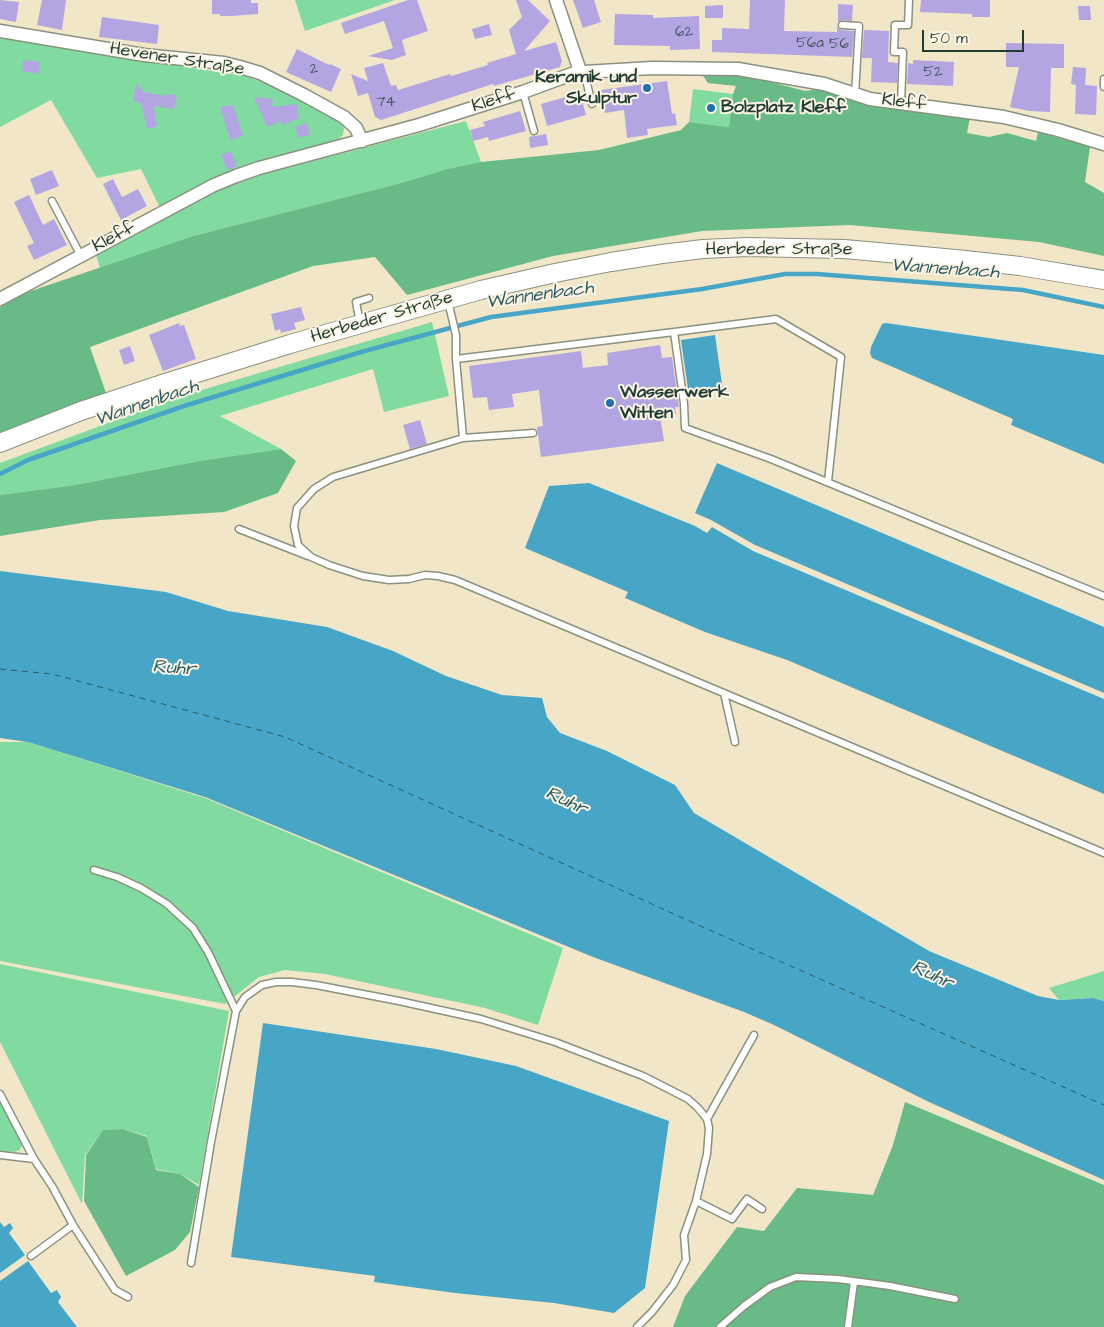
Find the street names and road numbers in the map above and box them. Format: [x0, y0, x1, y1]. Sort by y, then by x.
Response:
street label: Hevener Straße [108, 39, 246, 81]
street label: Kleff [469, 84, 519, 118]
street label: Kleff [880, 90, 928, 116]
street label: Kleff [89, 218, 139, 258]
street label: Herbeder Straße [706, 239, 852, 261]
street label: Herbeder Straße [308, 287, 456, 349]

